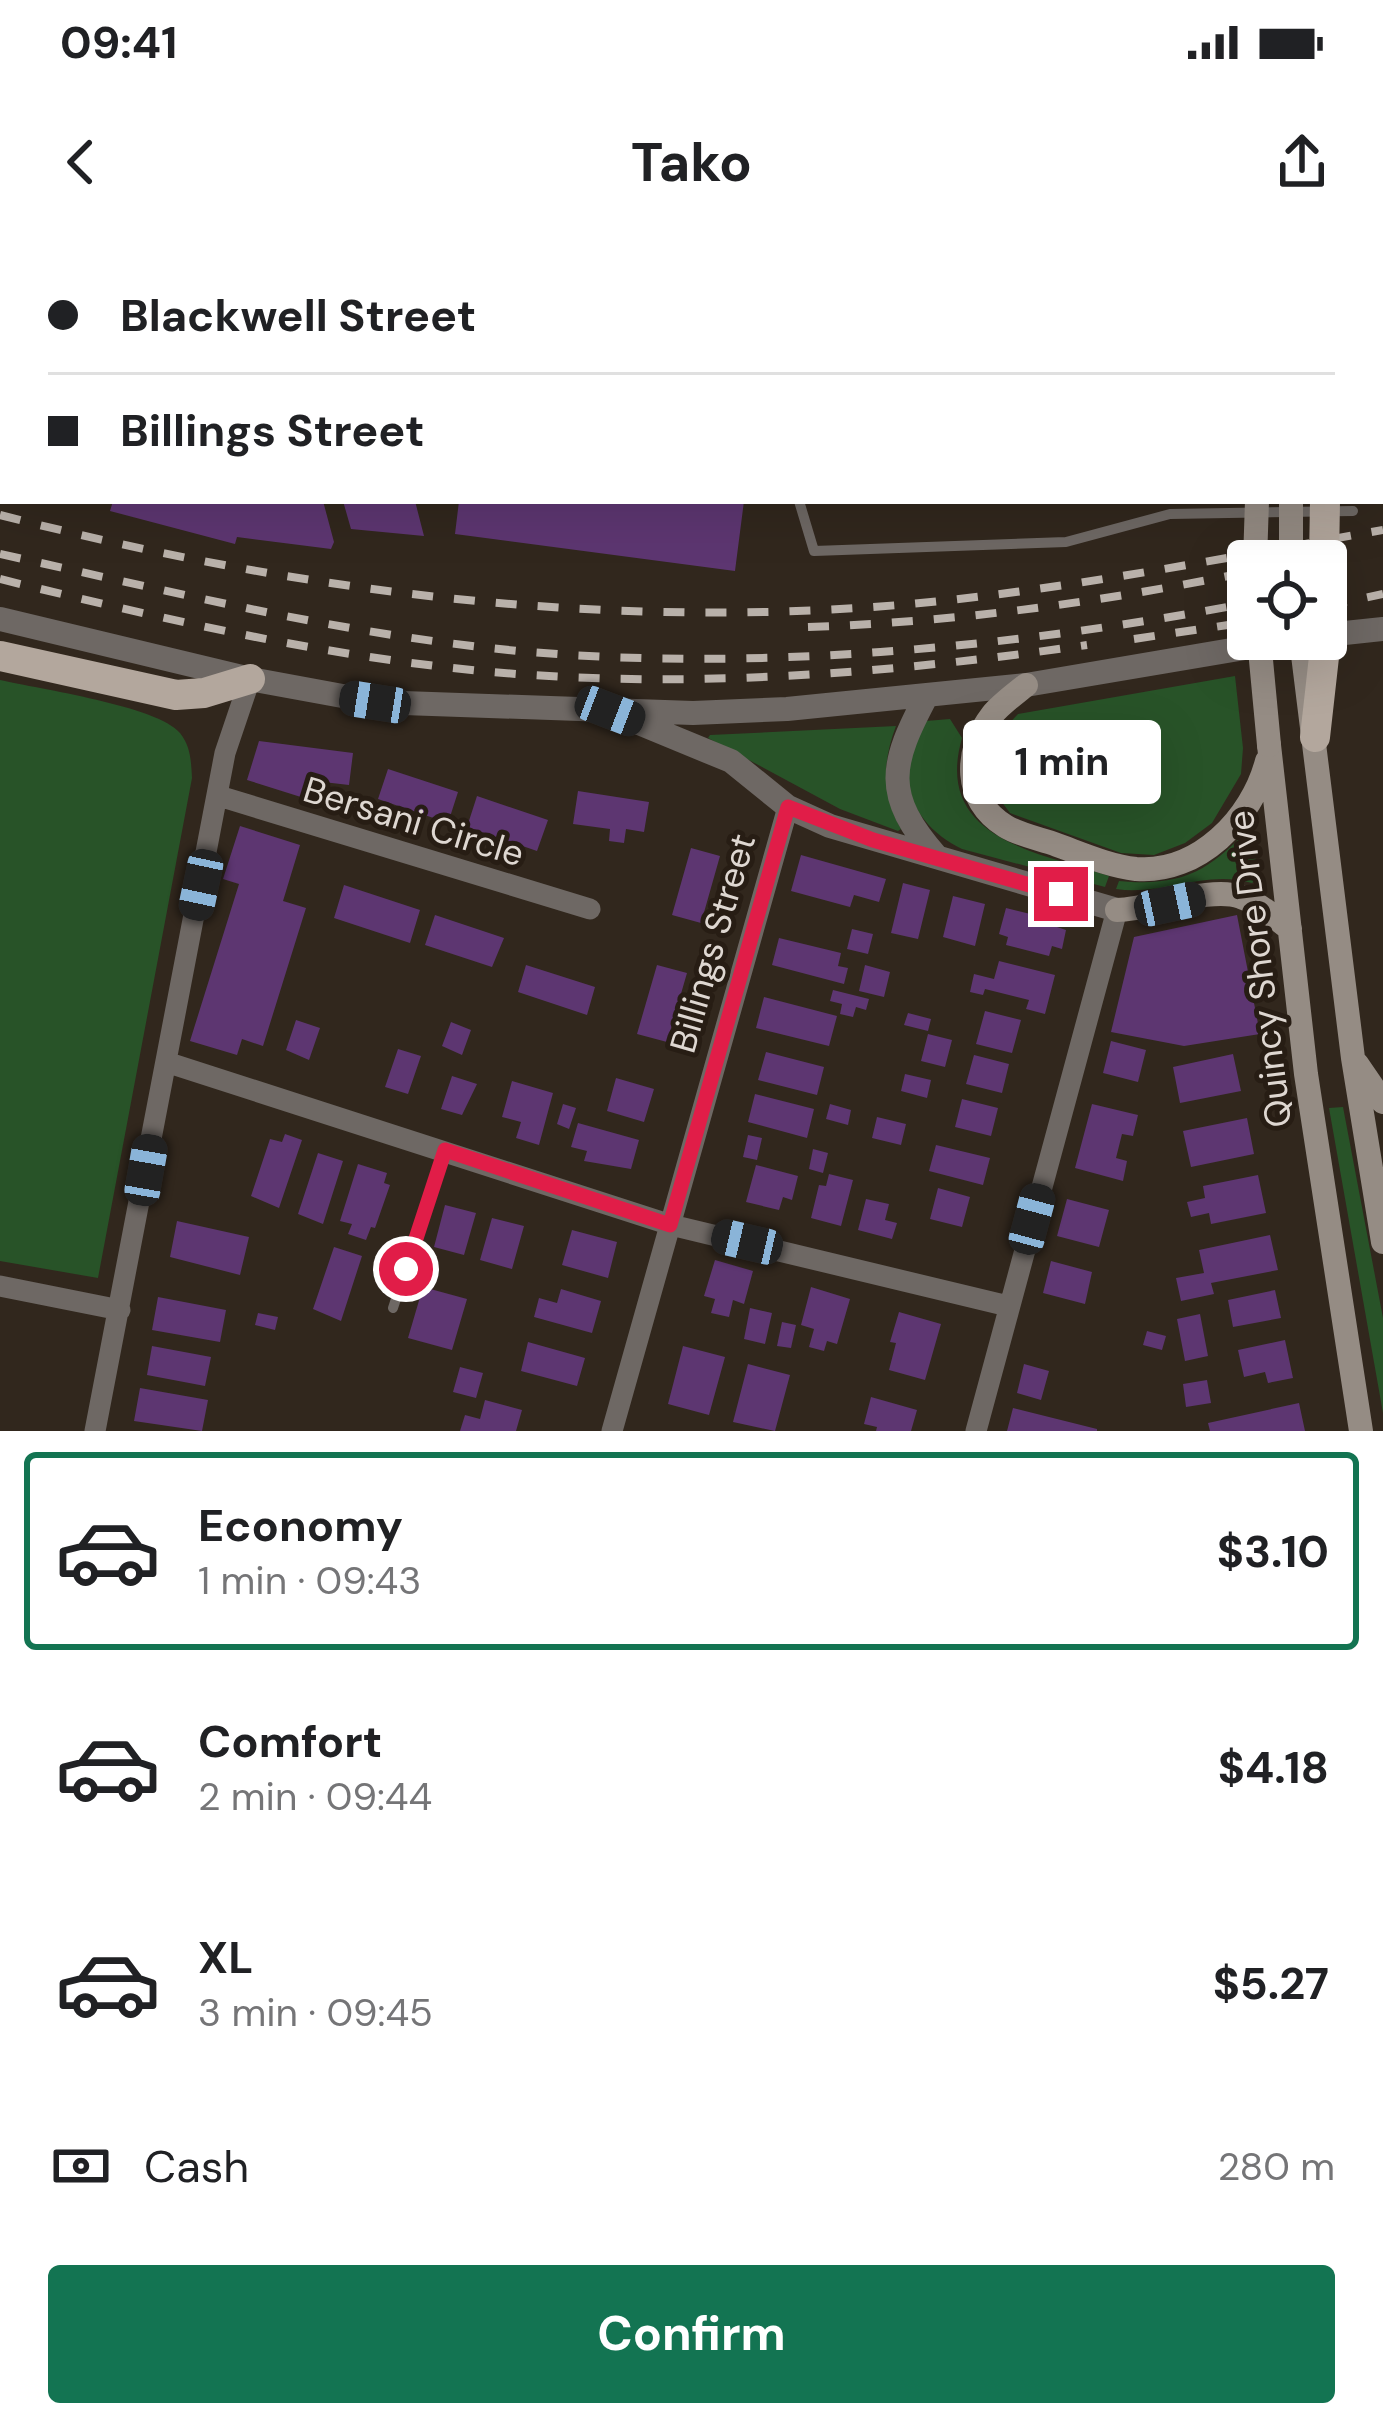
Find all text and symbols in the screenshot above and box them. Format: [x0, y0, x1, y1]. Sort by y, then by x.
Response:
text: 09:41 [60, 13, 177, 72]
text: Tako [631, 127, 752, 198]
icon: back [48, 129, 114, 195]
icon: share [1269, 129, 1335, 195]
text: Blackwell Street [120, 286, 476, 345]
text: Billings Street [120, 401, 425, 460]
map controls [1227, 540, 1347, 660]
button: locate [1227, 540, 1347, 660]
car [337, 679, 413, 725]
car [570, 681, 650, 741]
callout: 1 min [962, 720, 1160, 804]
text: 1 min [1015, 736, 1109, 787]
street label: Bersani Circle [298, 766, 530, 877]
street label: Quincy Shore Drive [1217, 808, 1302, 1130]
street label: Billings Street [659, 828, 766, 1058]
car [176, 846, 226, 924]
route end [1034, 867, 1088, 921]
car [1131, 879, 1209, 929]
car [122, 1131, 170, 1209]
car [1005, 1180, 1059, 1258]
car [708, 1216, 786, 1268]
route start [379, 1242, 433, 1296]
text: Economy [198, 1496, 403, 1555]
icon: car [54, 1497, 162, 1605]
text: $3.10 [1217, 1522, 1329, 1581]
text: 1 min · 09:43 [198, 1555, 421, 1606]
text: Comfort [198, 1712, 382, 1771]
icon: car [54, 1713, 162, 1821]
text: $4.18 [1218, 1738, 1329, 1797]
text: 2 min · 09:44 [198, 1771, 432, 1822]
text: XL [198, 1928, 253, 1987]
icon: car [54, 1929, 162, 2037]
text: $5.27 [1213, 1954, 1329, 2013]
text: 3 min · 09:45 [198, 1987, 433, 2038]
icon: cash [48, 2133, 114, 2199]
text: Cash [144, 2137, 249, 2196]
text: 280 m [1218, 2141, 1335, 2192]
button: Confirm [48, 2265, 1335, 2403]

